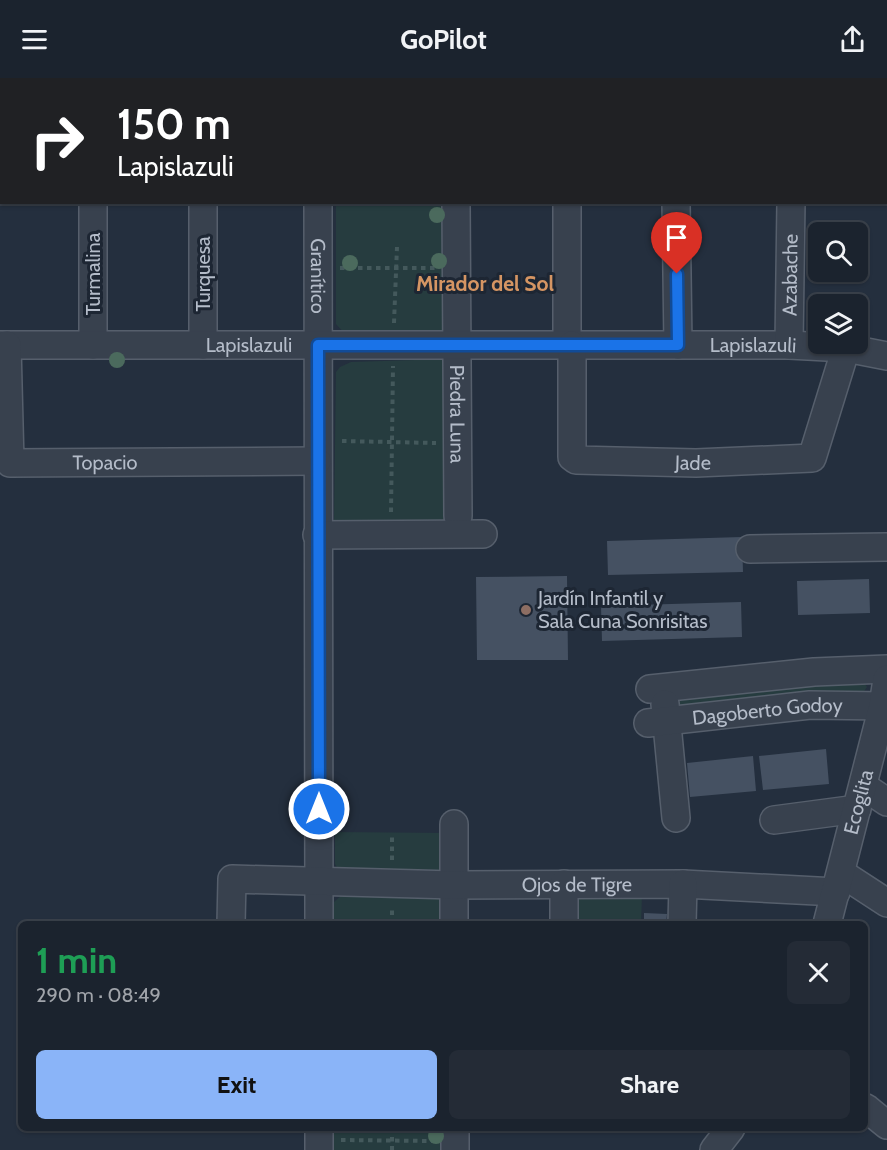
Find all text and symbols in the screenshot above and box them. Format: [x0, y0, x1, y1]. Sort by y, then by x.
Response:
icon: menu [18, 23, 51, 56]
text: GoPilot [400, 23, 487, 56]
icon: share [836, 23, 869, 56]
text: 150 m [117, 98, 231, 150]
icon: right [18, 102, 96, 180]
text: Lapislazuli [117, 150, 234, 183]
pin [651, 212, 702, 274]
icon: arrive [660, 221, 693, 254]
map controls [808, 222, 868, 354]
button: search [808, 222, 868, 282]
street label: Turmalina [81, 232, 105, 315]
street label: Azabache [777, 234, 803, 316]
street label: Turquesa [191, 236, 215, 312]
street label: Granítico [306, 238, 330, 314]
district label: Mirador del Sol [416, 271, 554, 296]
button: layers [808, 294, 868, 354]
street label: Lapislazuli [206, 333, 292, 357]
street label: Lapislazuli [710, 333, 797, 357]
street label: Piedra Luna [445, 365, 470, 464]
street label: Topacio [72, 450, 138, 475]
street label: Jade [674, 450, 711, 475]
place label: Jardín Infantil y Sala Cuna Sonrisitas [537, 586, 707, 633]
marker: Jardín Infantil y Sala Cuna Sonrisitas [519, 603, 533, 617]
street label: Dagoberto Godoy [691, 693, 843, 730]
street label: Ecoglita [839, 767, 878, 837]
position arrow [287, 777, 351, 841]
street label: Ojos de Tigre [522, 872, 632, 897]
text: 1 min [36, 938, 117, 982]
button: close [787, 941, 850, 1004]
text: 290 m · 08:49 [36, 983, 161, 1007]
button: Exit [36, 1050, 437, 1119]
button: Share [449, 1050, 850, 1119]

